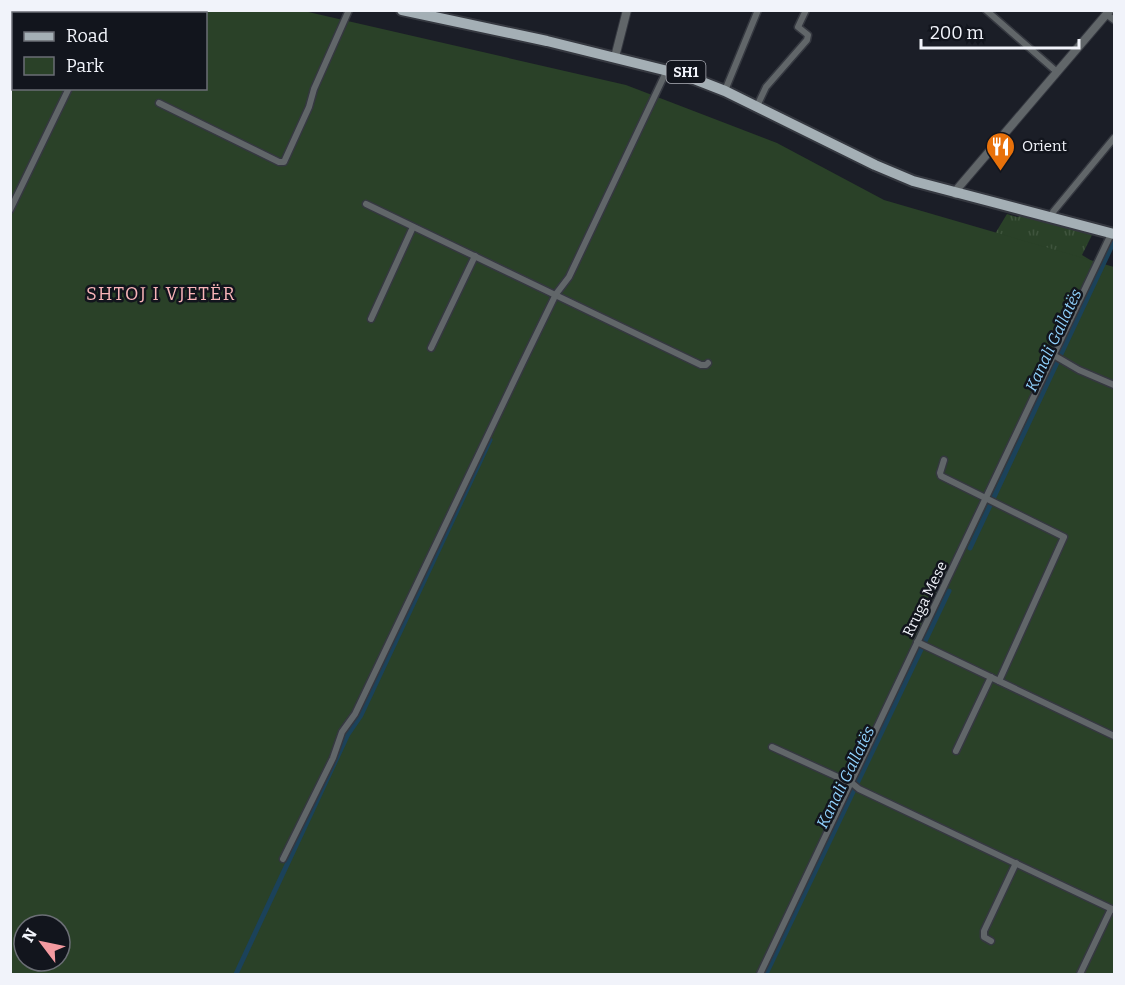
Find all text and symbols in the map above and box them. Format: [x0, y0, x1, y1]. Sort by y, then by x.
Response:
legend [12, 12, 207, 90]
scale bar [921, 12, 1078, 50]
text: 200 m [930, 22, 984, 44]
text: Road [66, 25, 109, 47]
text: Park [66, 55, 105, 77]
road number: SH1 [666, 61, 706, 83]
restaurant icon: Orient [985, 130, 1017, 172]
place label: Orient [1022, 137, 1068, 155]
district label: SHTOJ I VJETËR [86, 283, 236, 305]
water label: Kanali Gallatës [1021, 286, 1086, 394]
street label: Rruga Mese [899, 558, 951, 640]
water label: Kanali Gallatës [813, 723, 878, 831]
north arrow [12, 913, 72, 973]
text: N [18, 925, 41, 946]

